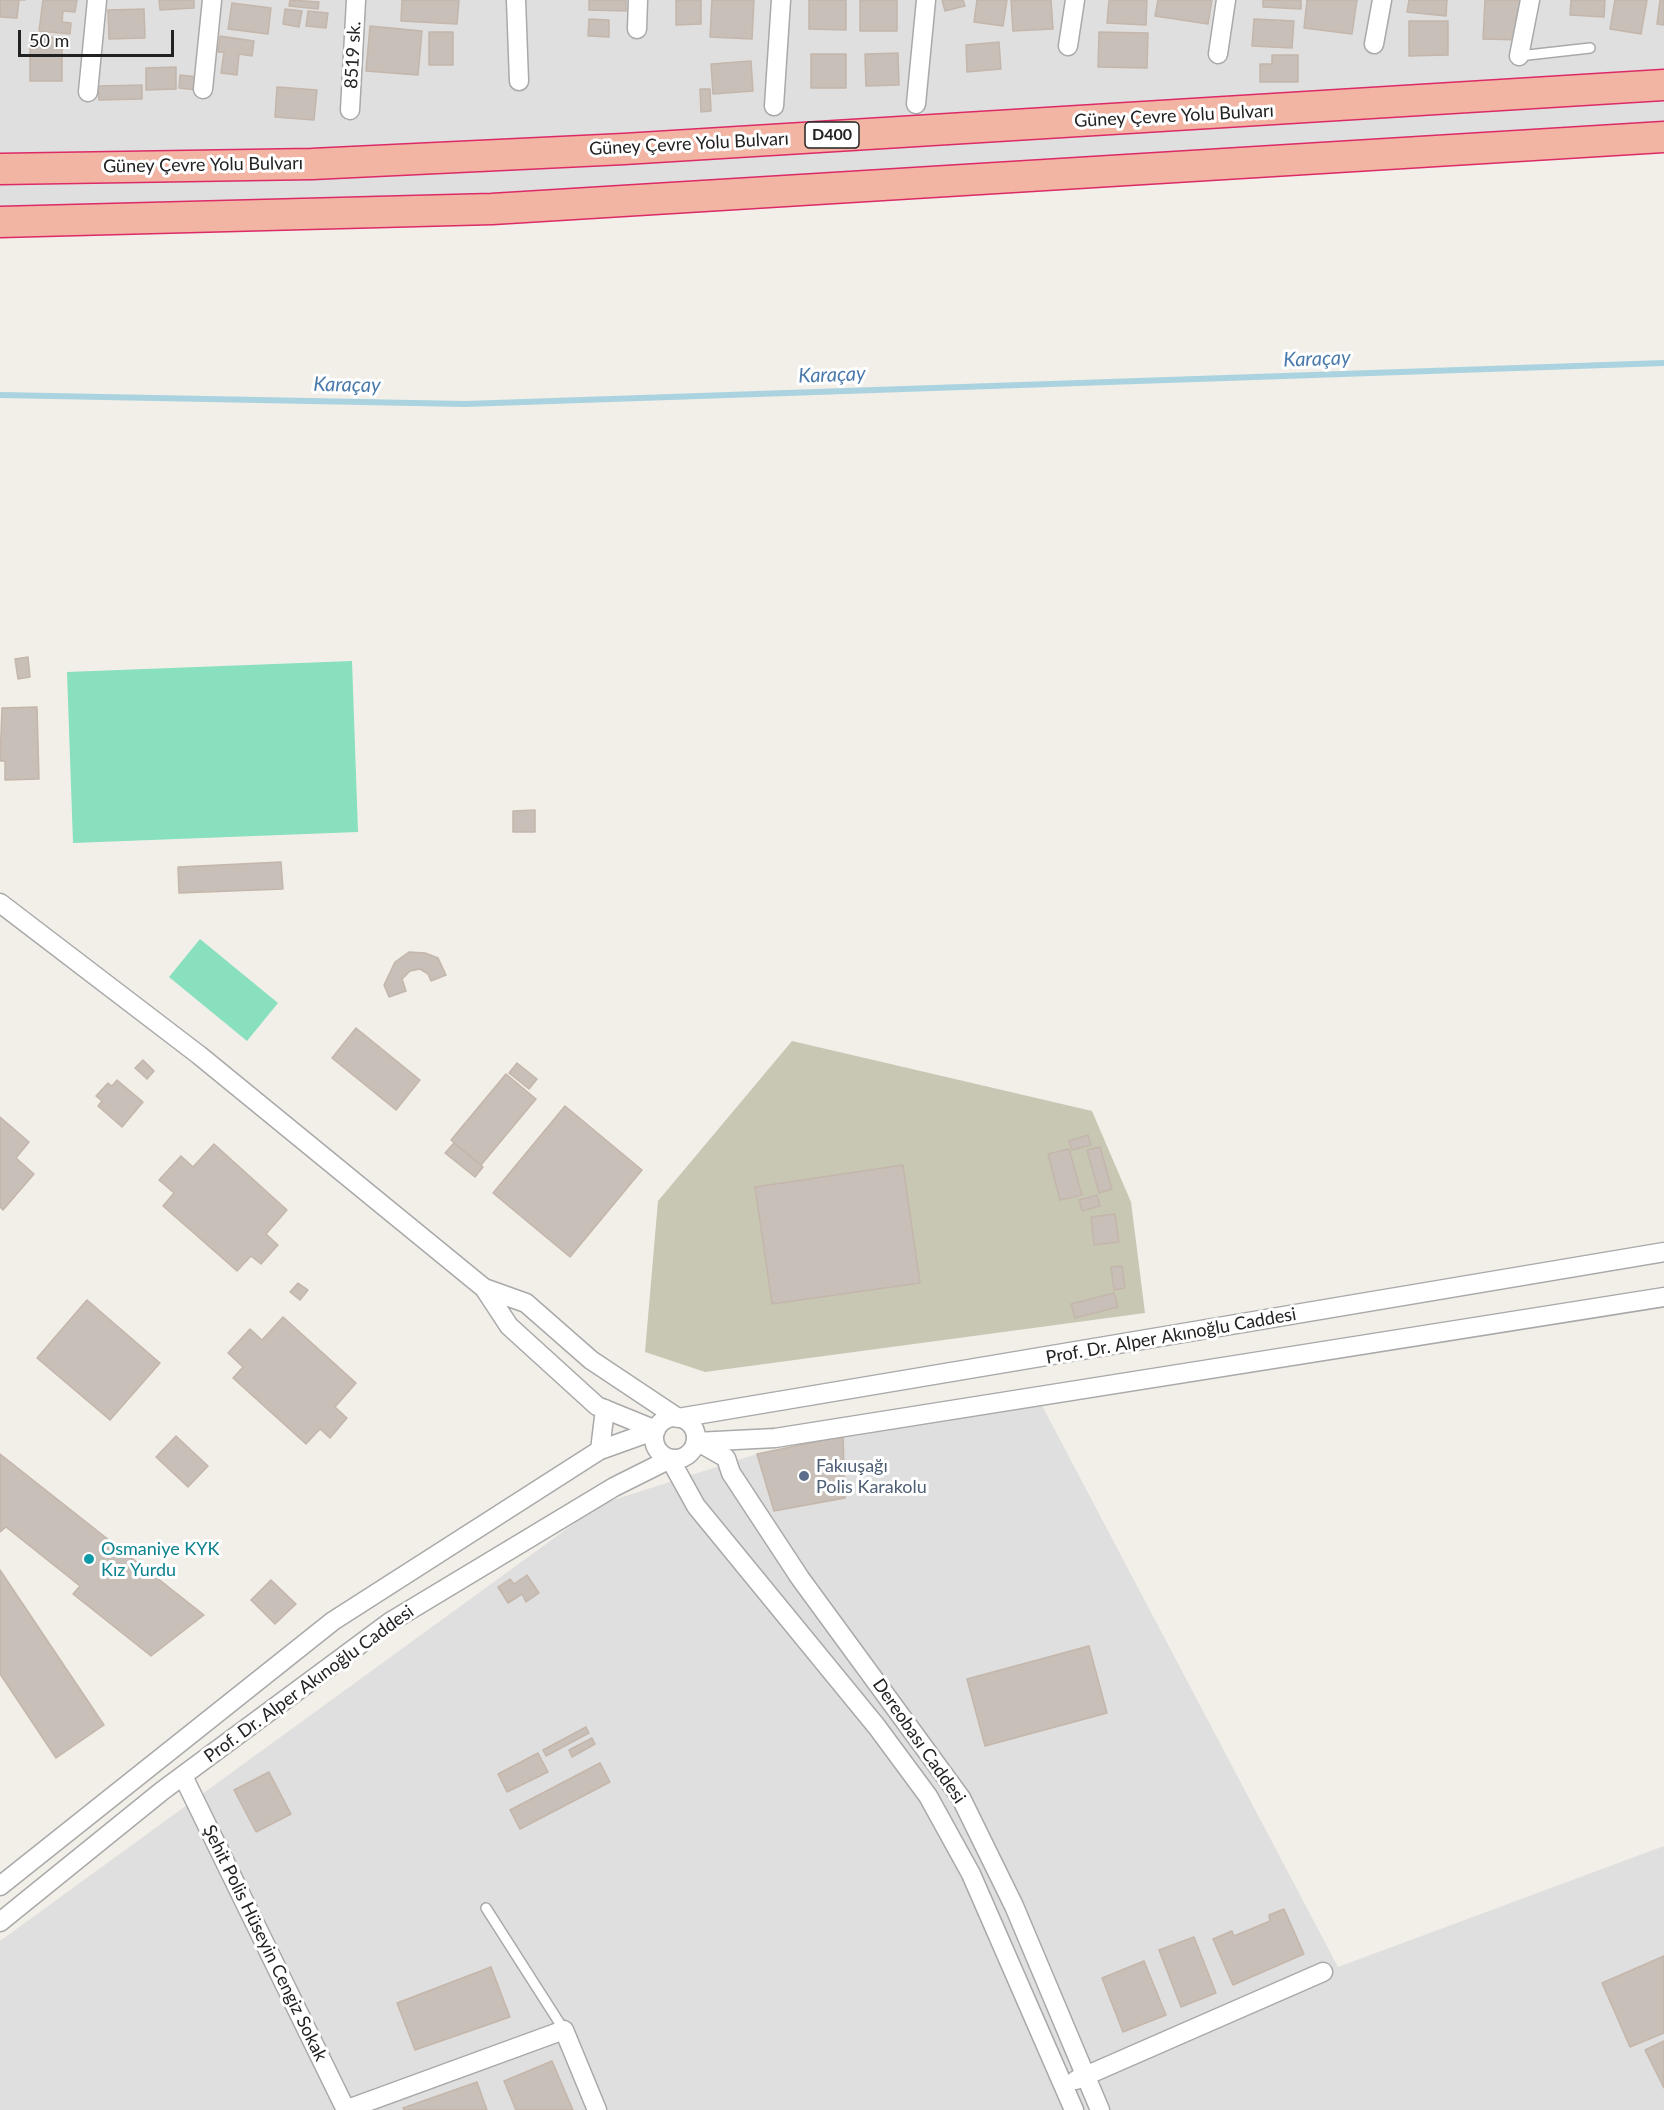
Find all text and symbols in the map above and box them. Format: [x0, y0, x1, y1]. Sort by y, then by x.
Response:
scale bar [21, 18, 177, 56]
street label: 8519 sk. [340, 21, 366, 89]
text: 50 m [29, 29, 69, 51]
street label: Güney Çevre Yolu Bulvarı [1074, 100, 1274, 132]
road number: D400 [805, 122, 859, 148]
street label: Güney Çevre Yolu Bulvarı [589, 128, 789, 160]
street label: Güney Çevre Yolu Bulvarı [103, 152, 303, 178]
water label: Karaçay [1283, 346, 1351, 372]
water label: Karaçay [798, 362, 866, 388]
water label: Karaçay [313, 372, 381, 398]
street label: Prof. Dr. Alper Akınoğlu Caddesi [1044, 1303, 1298, 1369]
place label: Fakıuşağı Polis Karakolu [816, 1455, 927, 1498]
marker: Fakıuşağı Polis Karakolu [797, 1469, 811, 1483]
place label: Osmaniye KYK Kız Yurdu [101, 1538, 219, 1580]
marker: Osmaniye KYK Kız Yurdu [82, 1552, 96, 1566]
street label: Prof. Dr. Alper Akınoğlu Caddesi [200, 1601, 418, 1767]
street label: Dereobası Caddesi [868, 1674, 970, 1808]
street label: Şehit Polis Hüseyin Cengiz Sokak [198, 1821, 332, 2065]

